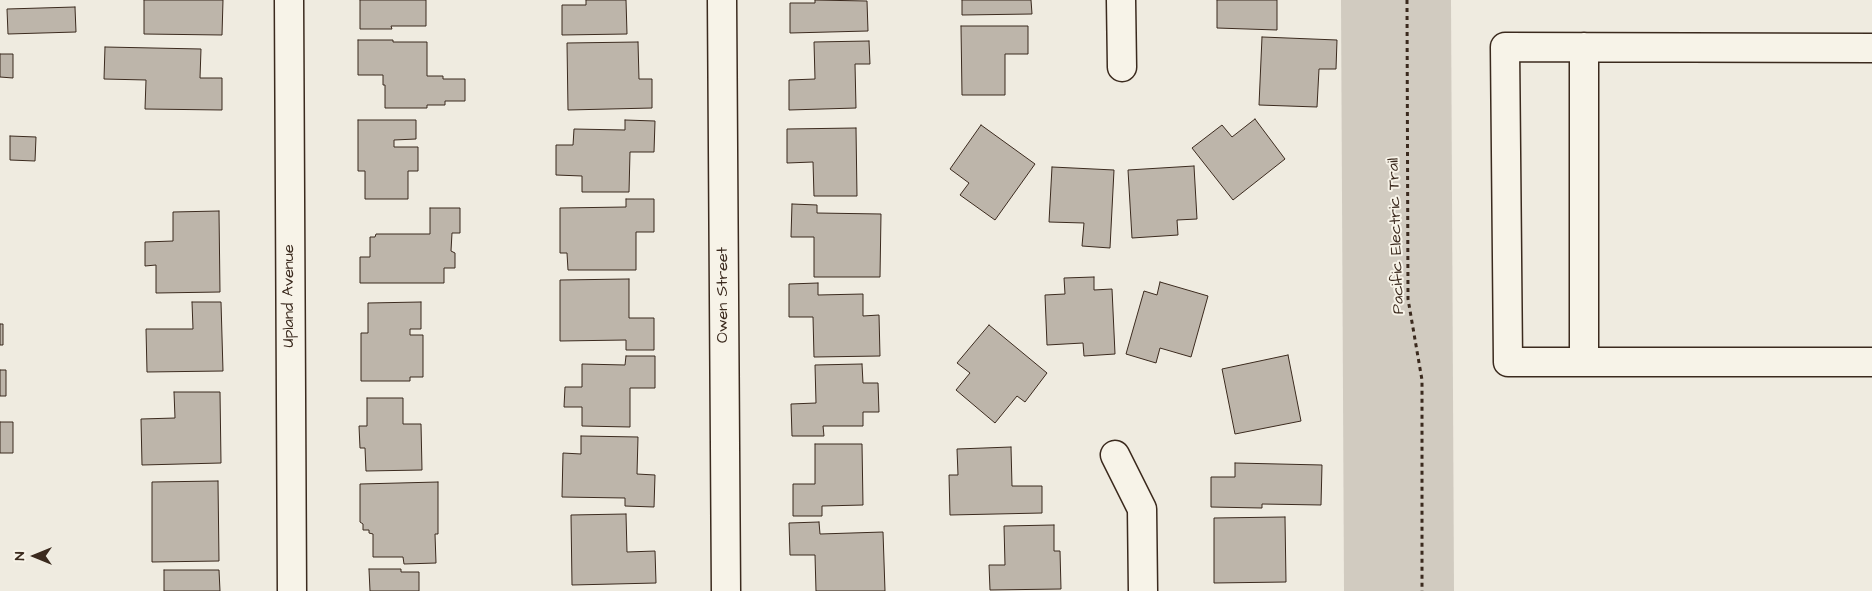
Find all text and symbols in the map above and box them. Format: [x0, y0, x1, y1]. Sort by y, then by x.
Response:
street label: Pacific Electric Trail [1385, 158, 1409, 314]
street label: Upland Avenue [280, 244, 300, 348]
street label: Owen Street [714, 247, 734, 343]
north arrow [10, 531, 60, 581]
text: N [10, 552, 30, 560]

